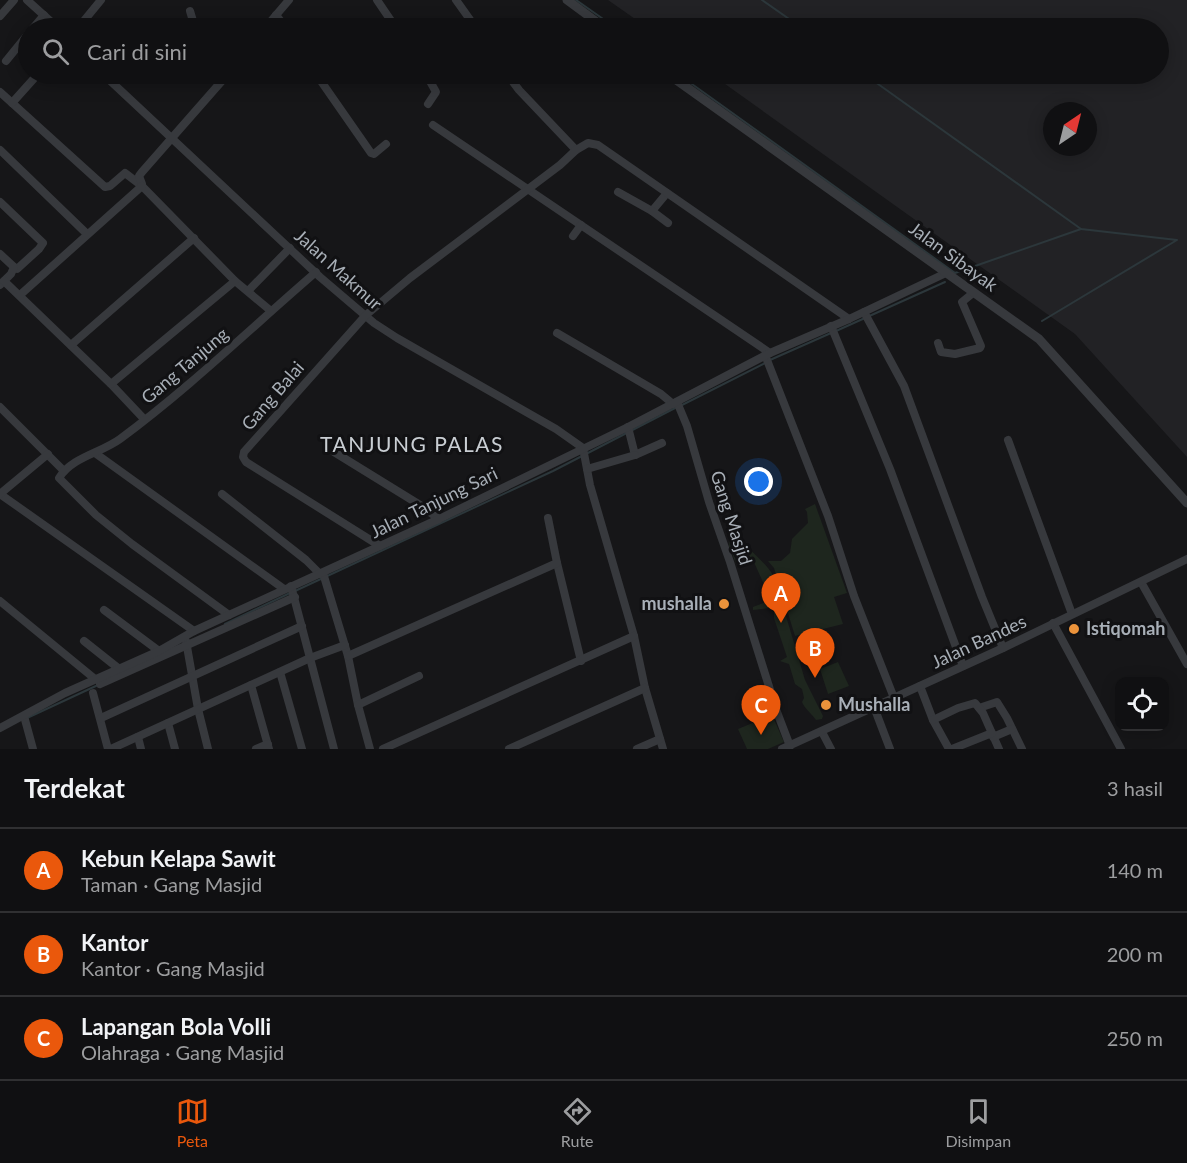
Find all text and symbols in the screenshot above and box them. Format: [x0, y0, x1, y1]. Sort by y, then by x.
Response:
search box [18, 18, 1169, 84]
icon: search [39, 35, 72, 68]
text: Cari di sini [87, 38, 187, 65]
north arrow [1043, 102, 1097, 156]
street label: Jalan Sibayak [905, 217, 1003, 296]
street label: Jalan Makmur [290, 224, 387, 315]
street label: Gang Tanjung [136, 322, 232, 408]
street label: Gang Balai [236, 356, 308, 434]
district label: TANJUNG PALAS [320, 431, 504, 456]
street label: Jalan Tanjung Sari [366, 462, 501, 542]
your location [744, 467, 773, 496]
street label: Gang Masjid [706, 468, 758, 568]
pin: A [762, 574, 800, 623]
place label: mushalla [641, 592, 712, 614]
marker: mushalla [717, 597, 731, 611]
street label: Jalan Bandes [928, 610, 1030, 673]
place label: Istiqomah [1086, 617, 1166, 639]
marker: Istiqomah [1067, 622, 1081, 636]
pin: B [796, 628, 834, 678]
map controls [1115, 677, 1169, 731]
button: locate [1115, 677, 1169, 731]
pin: C [742, 686, 780, 735]
place label: Mushalla [838, 693, 910, 715]
marker: Mushalla [819, 698, 833, 712]
text: Terdekat [24, 772, 125, 804]
text: 3 hasil [1107, 776, 1163, 800]
text: Kebun Kelapa Sawit [81, 845, 276, 872]
text: A [37, 858, 50, 882]
text: 140 m [1107, 858, 1163, 882]
text: Taman · Gang Masjid [81, 872, 262, 896]
text: Kantor [81, 929, 148, 956]
text: B [37, 942, 50, 966]
text: 200 m [1107, 942, 1163, 966]
text: Kantor · Gang Masjid [81, 956, 265, 980]
text: Lapangan Bola Volli [81, 1013, 271, 1040]
text: C [37, 1026, 50, 1050]
text: 250 m [1107, 1026, 1163, 1050]
text: Olahraga · Gang Masjid [81, 1040, 284, 1064]
tab: Peta [176, 1095, 209, 1150]
tab: Rute [561, 1095, 594, 1150]
tab: Disimpan [945, 1095, 1011, 1150]

